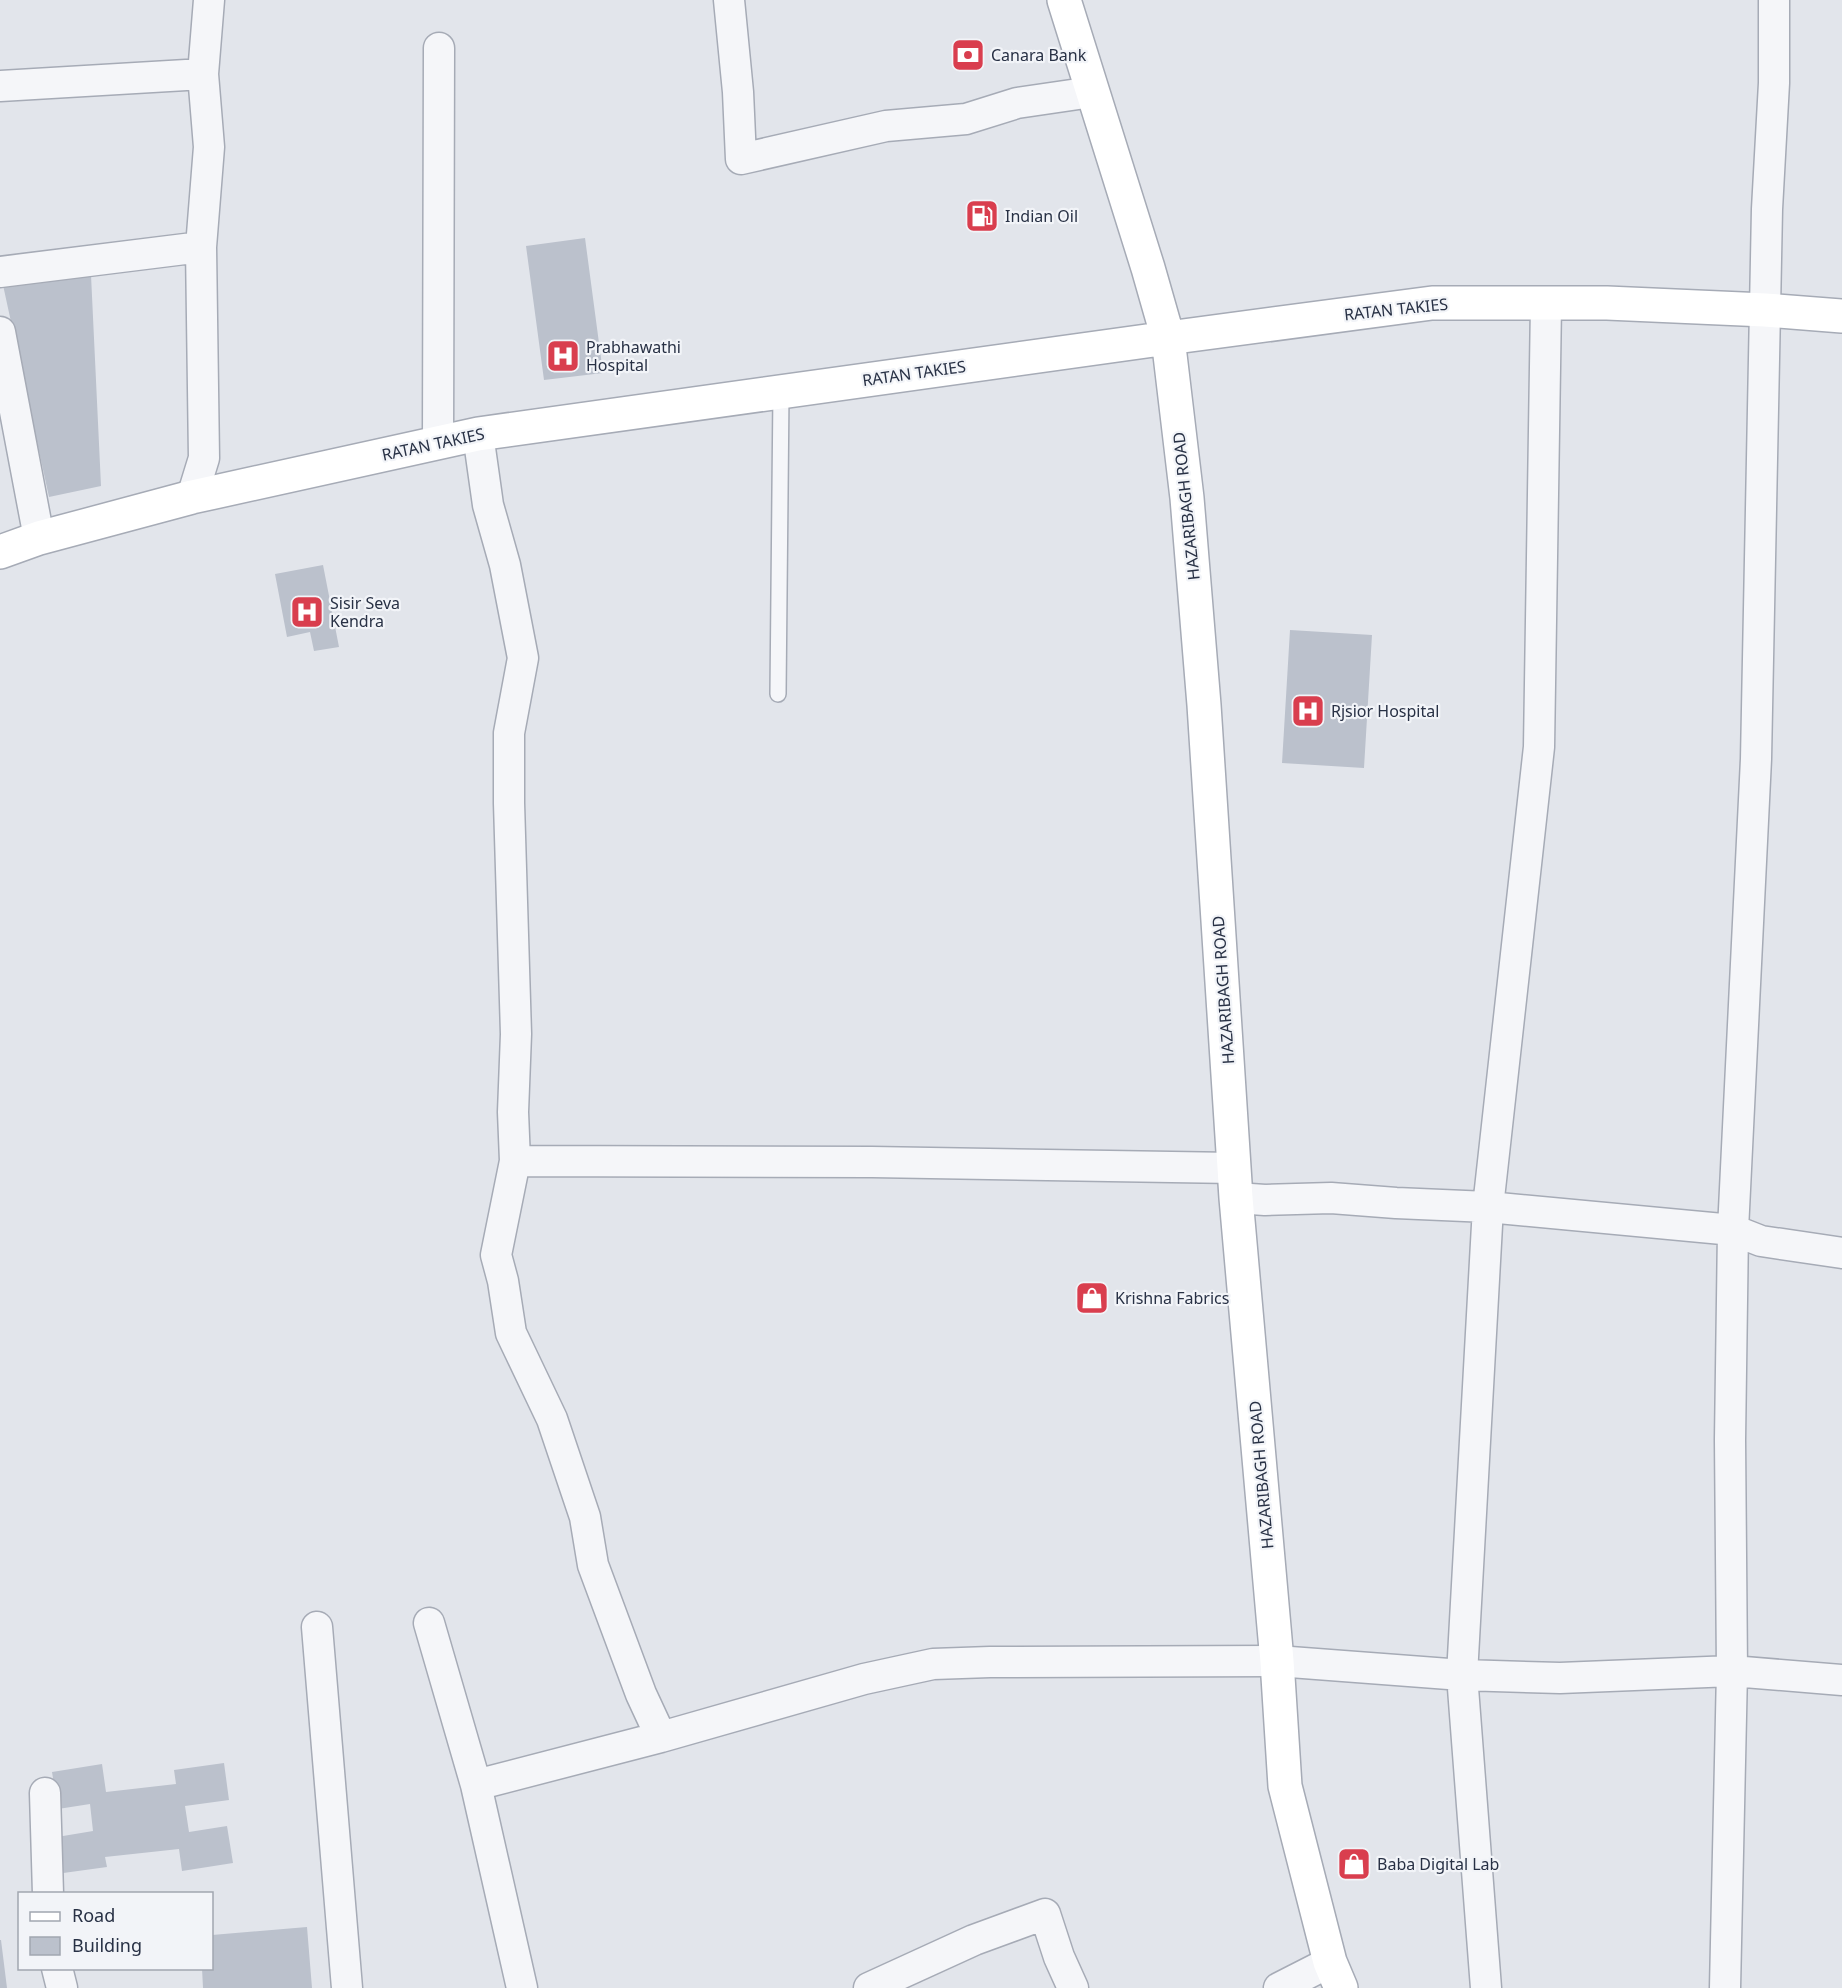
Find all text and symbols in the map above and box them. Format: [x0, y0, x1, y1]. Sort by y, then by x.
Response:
bank icon: Canara Bank [950, 37, 986, 73]
place label: Canara Bank [991, 44, 1087, 66]
fuel station icon: Indian Oil [964, 198, 1000, 234]
place label: Indian Oil [1005, 205, 1078, 227]
street label: RATAN TAKIES [1343, 293, 1449, 325]
place label: Prabhawathi Hospital [586, 336, 681, 376]
hospital icon: Prabhawathi Hospital [545, 338, 581, 374]
street label: RATAN TAKIES [861, 355, 967, 391]
street label: RATAN TAKIES [380, 422, 487, 466]
street label: HAZARIBAGH ROAD [1167, 431, 1205, 581]
place label: Sisir Seva Kendra [330, 592, 400, 632]
hospital icon: Sisir Seva Kendra [289, 594, 325, 630]
hospital icon: Rjsior Hospital [1290, 693, 1326, 729]
place label: Rjsior Hospital [1331, 700, 1439, 722]
street label: HAZARIBAGH ROAD [1207, 915, 1239, 1065]
shop icon: Krishna Fabrics [1074, 1280, 1110, 1316]
place label: Krishna Fabrics [1115, 1287, 1229, 1309]
street label: HAZARIBAGH ROAD [1244, 1400, 1278, 1550]
shop icon: Baba Digital Lab [1336, 1846, 1372, 1882]
place label: Baba Digital Lab [1377, 1853, 1499, 1875]
legend [18, 1892, 213, 1970]
text: Road [72, 1903, 115, 1927]
text: Building [72, 1933, 142, 1957]

